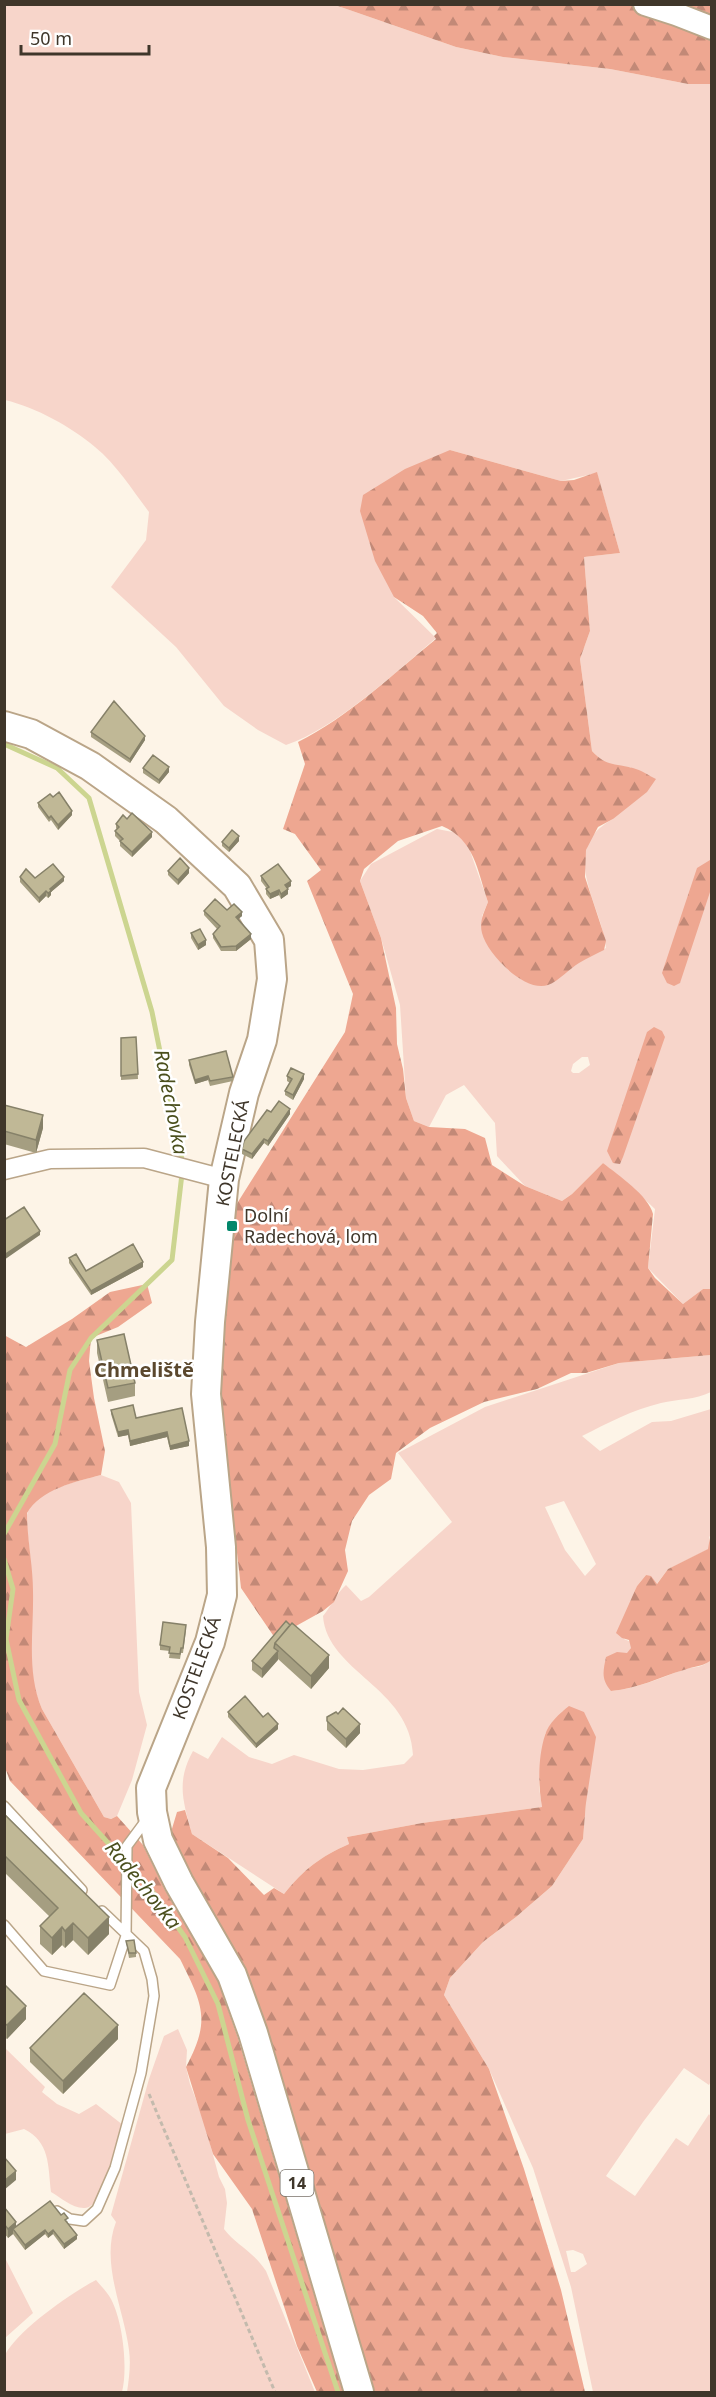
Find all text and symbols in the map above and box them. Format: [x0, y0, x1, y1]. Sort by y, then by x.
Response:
scale bar [21, 18, 148, 56]
text: 50 m [30, 26, 72, 50]
water label: Radechovka [148, 1047, 195, 1157]
street label: KOSTELECKÁ [210, 1097, 254, 1208]
place label: Dolní Radechová, lom [244, 1203, 378, 1248]
marker: Dolní Radechová, lom [225, 1219, 239, 1233]
district label: Chmeliště [94, 1356, 194, 1383]
street label: KOSTELECKÁ [166, 1612, 226, 1723]
water label: Radechovka [99, 1835, 187, 1935]
road number: 14 [280, 2170, 314, 2196]

